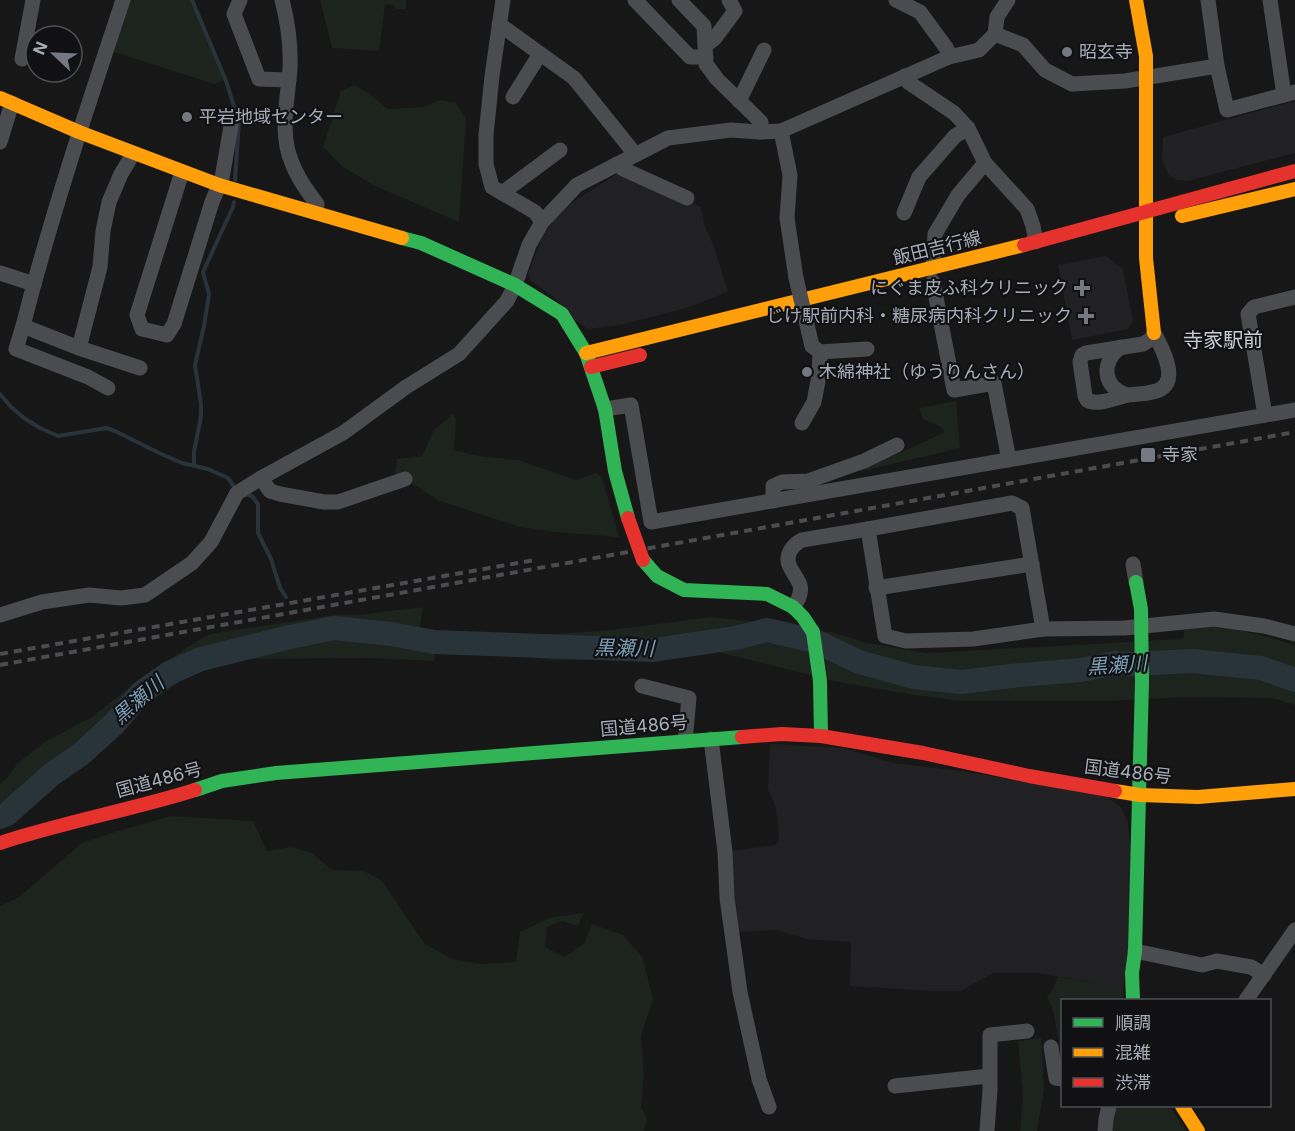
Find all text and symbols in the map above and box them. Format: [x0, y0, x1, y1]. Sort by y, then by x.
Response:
north arrow [24, 24, 84, 84]
text: N [29, 39, 52, 58]
place label: 昭玄寺 [1079, 41, 1133, 62]
marker: 昭玄寺 [1060, 45, 1074, 59]
place label: 平岩地域センター [199, 106, 343, 127]
marker: 平岩地域センター [180, 110, 194, 124]
street label: 飯田吉行線 [891, 226, 983, 269]
place label: にぐま皮ふ科クリニック [870, 277, 1068, 298]
marker: にぐま皮ふ科クリニック [1073, 279, 1091, 297]
place label: じけ駅前内科・糖尿病内科クリニック [766, 305, 1072, 326]
marker: じけ駅前内科・糖尿病内科クリニック [1077, 307, 1095, 325]
district label: 寺家駅前 [1183, 328, 1263, 352]
place label: 木綿神社（ゆうりんさん） [819, 361, 1035, 382]
marker: 木綿神社（ゆうりんさん） [800, 365, 814, 379]
place label: 寺家 [1162, 444, 1198, 465]
marker: 寺家 [1139, 446, 1157, 464]
water label: 黒瀬川 [594, 635, 656, 661]
water label: 黒瀬川 [1086, 651, 1150, 679]
water label: 黒瀬川 [107, 670, 170, 729]
street label: 国道486号 [599, 711, 689, 740]
street label: 国道486号 [1083, 756, 1173, 787]
street label: 国道486号 [114, 758, 204, 801]
legend [1061, 999, 1271, 1107]
text: 順調 [1115, 1012, 1151, 1033]
text: 混雑 [1115, 1042, 1151, 1063]
text: 渋滞 [1115, 1072, 1151, 1093]

